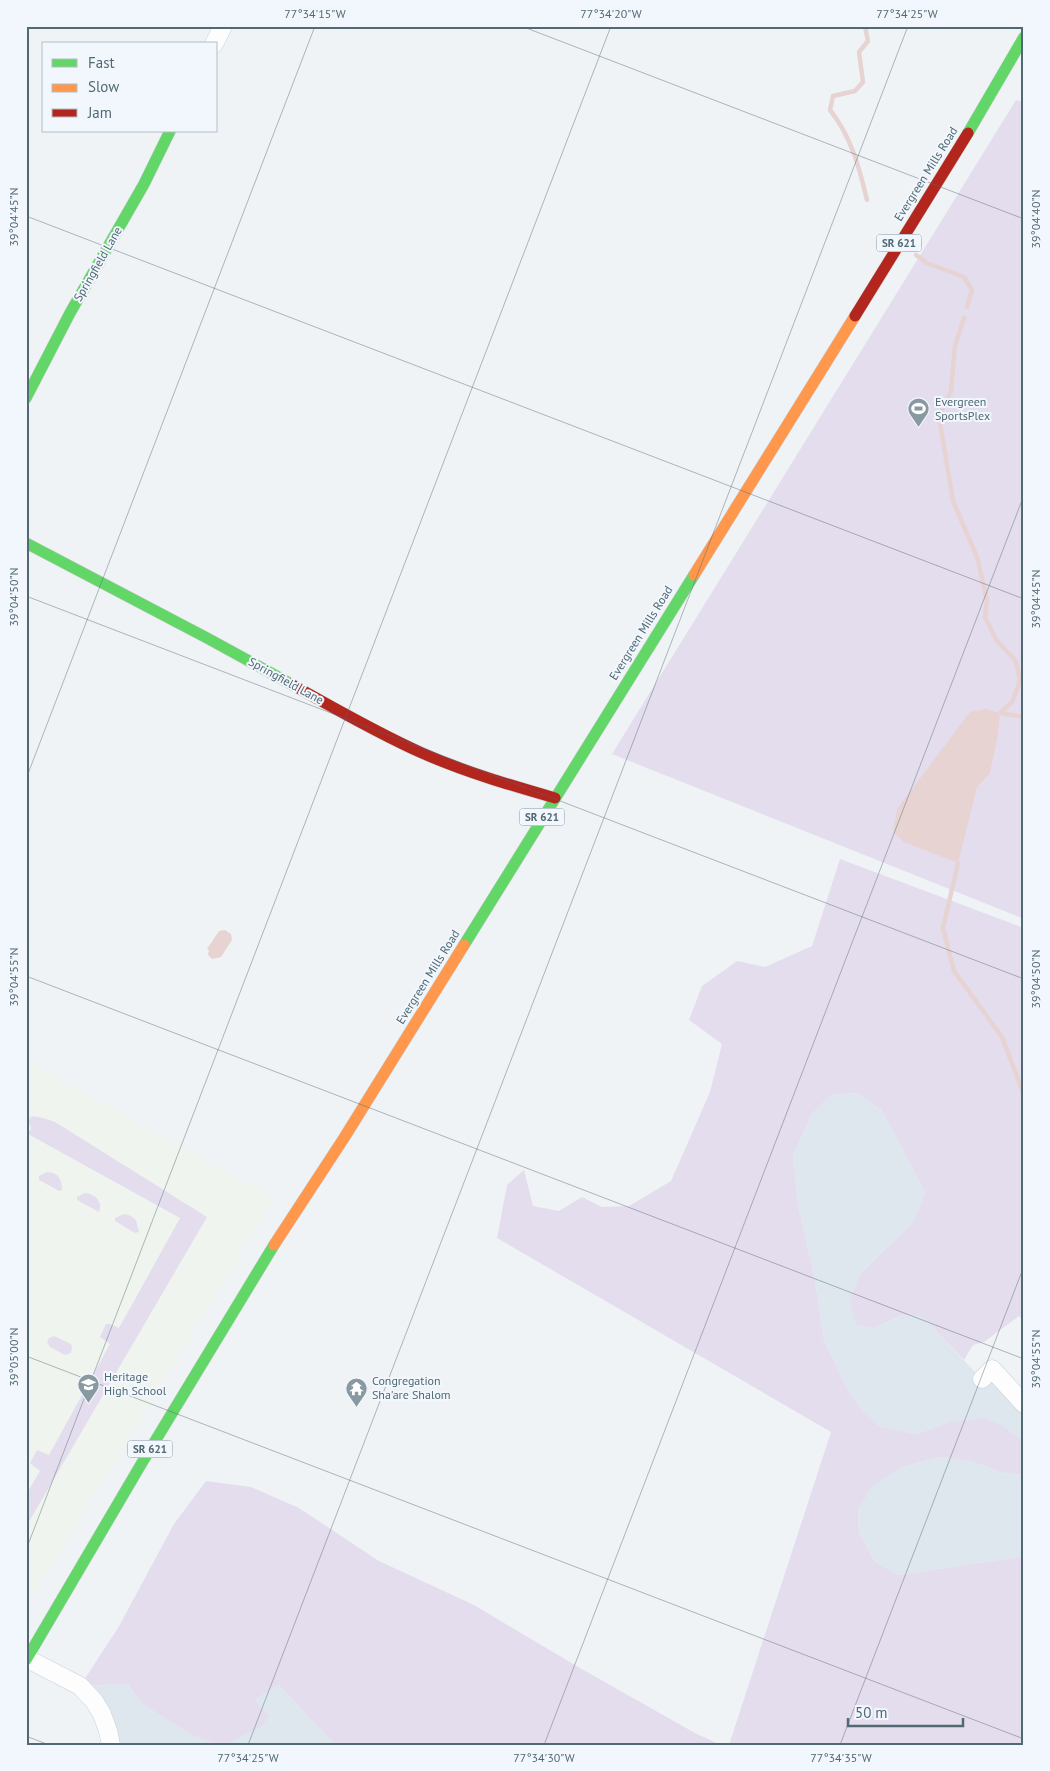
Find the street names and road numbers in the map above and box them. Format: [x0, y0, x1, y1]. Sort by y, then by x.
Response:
street label: Evergreen Mills Road [891, 124, 961, 224]
street label: Springfield Lane [70, 224, 125, 304]
road number: SR 621 [876, 234, 922, 252]
street label: Evergreen Mills Road [606, 583, 676, 683]
street label: Springfield Lane [246, 654, 326, 707]
road number: SR 621 [520, 809, 564, 826]
street label: Evergreen Mills Road [393, 927, 463, 1027]
road number: SR 621 [128, 1440, 172, 1458]

